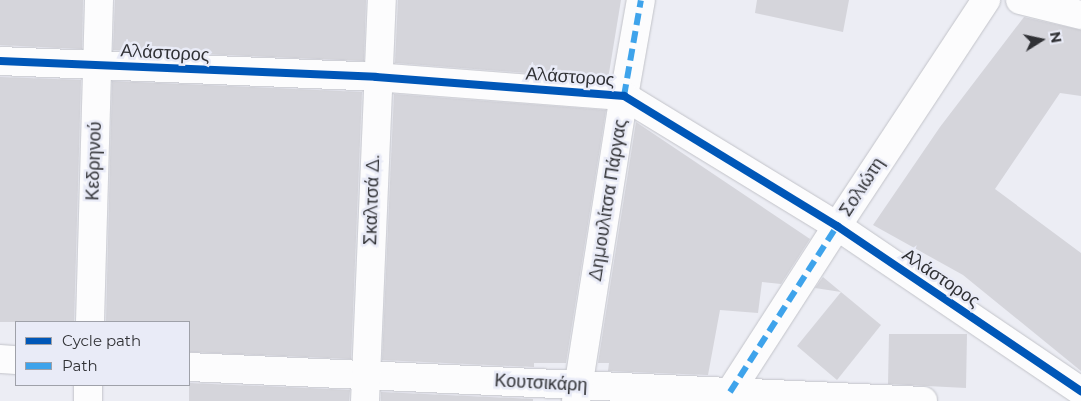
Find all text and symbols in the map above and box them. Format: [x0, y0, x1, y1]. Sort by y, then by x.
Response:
north arrow [1016, 15, 1066, 65]
text: N [1046, 30, 1066, 45]
street label: Αλάστορος [120, 40, 210, 66]
street label: Αλάστορος [525, 63, 615, 91]
street label: Δημουλίτσα Πάργας [585, 118, 631, 282]
street label: Κεδρηνού [82, 121, 106, 201]
street label: Σκαλτσά Δ. [360, 154, 384, 246]
street label: Σολιώτη [835, 154, 889, 220]
street label: Αλάστορος [898, 244, 984, 312]
legend [15, 321, 190, 386]
text: Cycle path [62, 331, 141, 350]
text: Path [62, 356, 98, 375]
street label: Κουτσικάρη [494, 370, 588, 396]

